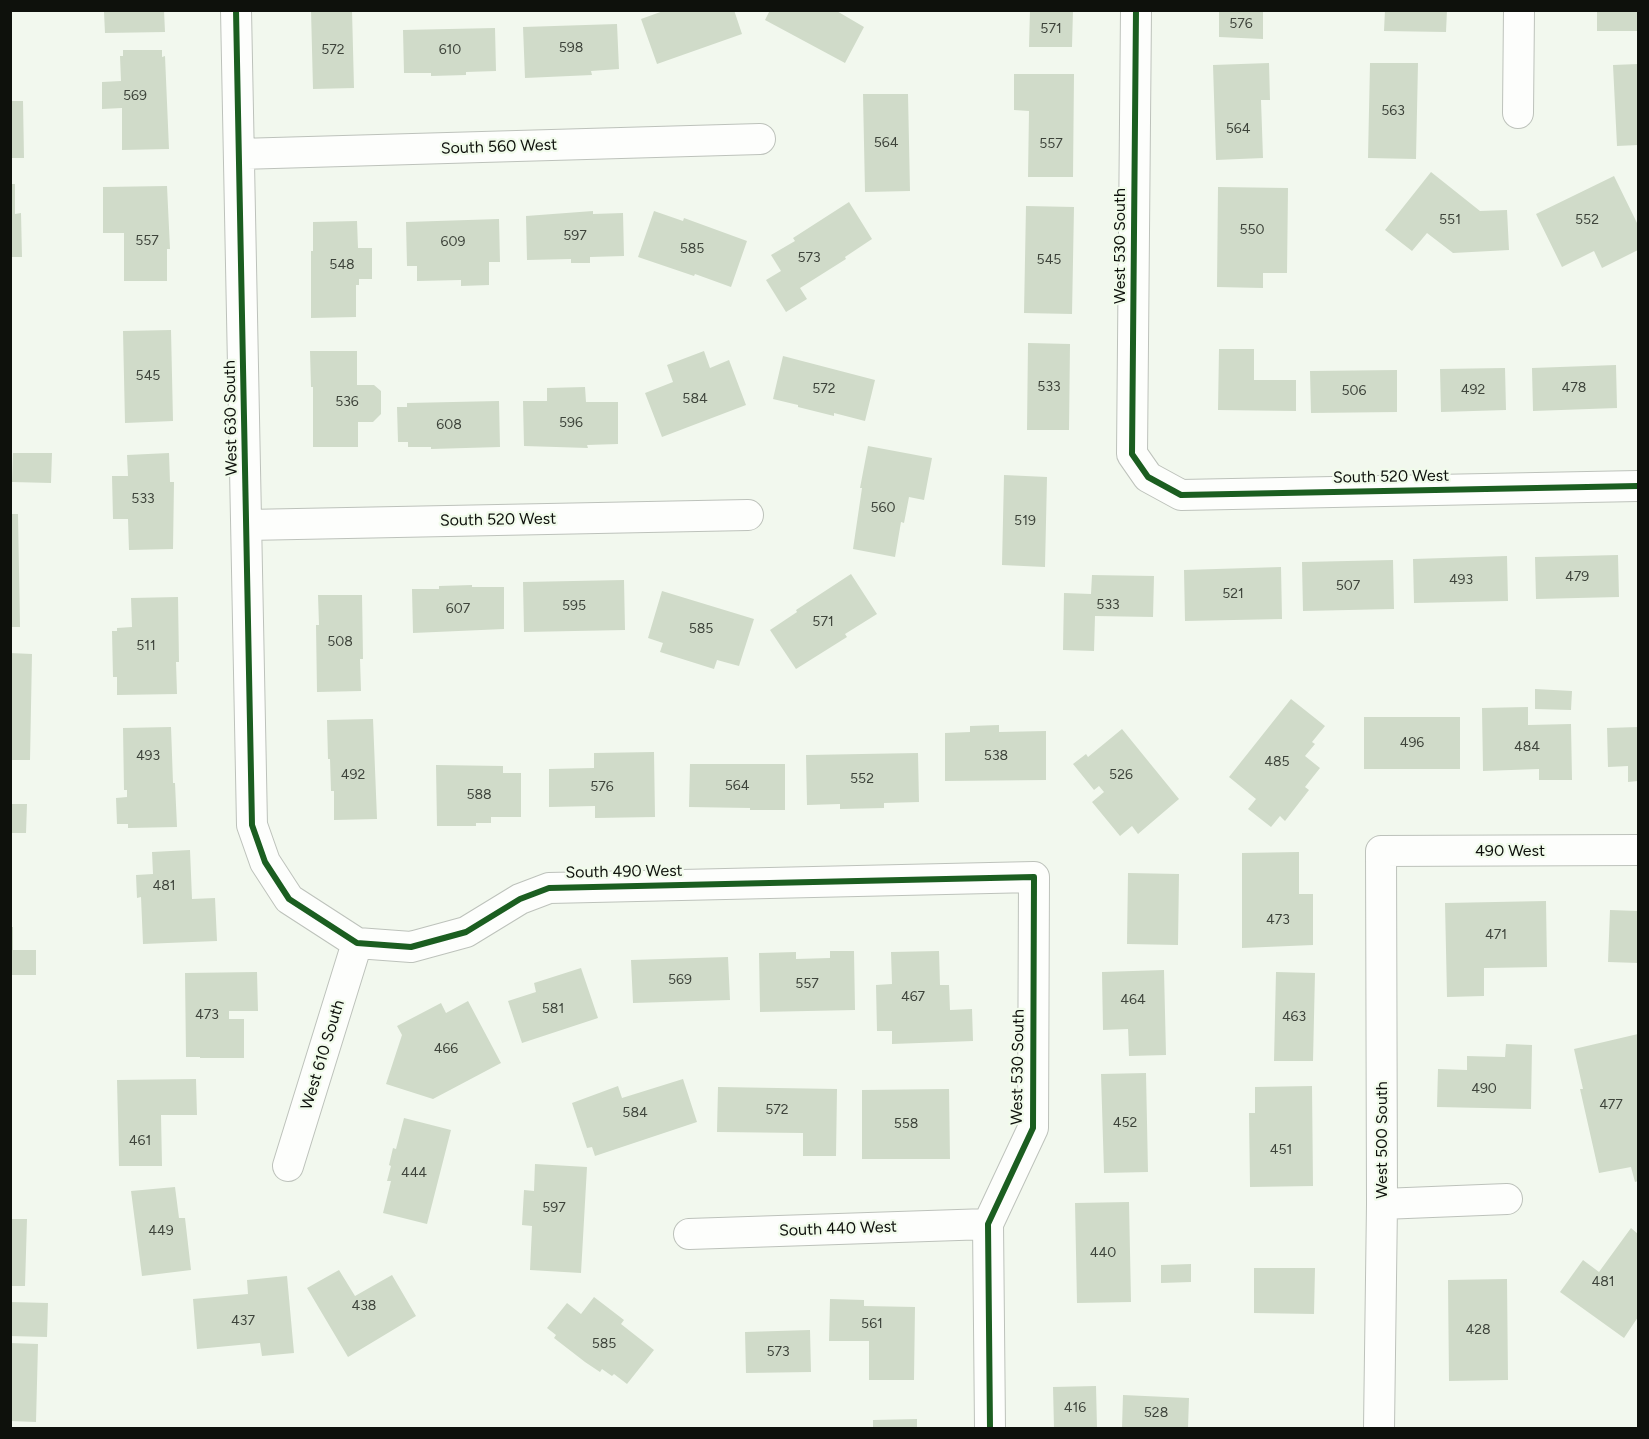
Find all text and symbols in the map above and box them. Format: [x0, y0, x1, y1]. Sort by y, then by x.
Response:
house number: 576 [1229, 16, 1253, 32]
house number: 571 [1040, 21, 1062, 37]
house number: 598 [559, 40, 583, 56]
house number: 572 [321, 42, 345, 58]
house number: 610 [439, 42, 461, 58]
house number: 569 [123, 88, 147, 104]
house number: 563 [1381, 103, 1405, 119]
house number: 564 [1226, 121, 1250, 137]
street label: South 560 West [441, 135, 557, 159]
house number: 564 [874, 135, 898, 151]
house number: 557 [1039, 136, 1063, 152]
street label: West 530 South [1110, 188, 1130, 304]
house number: 551 [1439, 212, 1461, 228]
house number: 552 [1575, 212, 1599, 228]
house number: 550 [1239, 222, 1265, 238]
house number: 597 [563, 228, 587, 244]
house number: 557 [135, 233, 159, 249]
house number: 609 [441, 234, 465, 250]
house number: 585 [680, 241, 704, 257]
house number: 573 [797, 250, 821, 266]
house number: 545 [1037, 252, 1061, 268]
house number: 548 [329, 257, 355, 273]
street label: West 630 South [220, 360, 242, 476]
house number: 545 [136, 368, 160, 384]
house number: 533 [1037, 379, 1061, 395]
house number: 478 [1562, 380, 1586, 396]
house number: 572 [812, 381, 836, 397]
house number: 492 [1461, 382, 1485, 398]
house number: 506 [1342, 383, 1366, 399]
house number: 584 [682, 391, 708, 407]
house number: 536 [335, 394, 359, 410]
house number: 596 [559, 415, 583, 431]
house number: 608 [436, 417, 462, 433]
street label: South 520 West [1333, 466, 1449, 488]
house number: 533 [131, 491, 155, 507]
house number: 560 [871, 500, 895, 516]
street label: South 520 West [440, 509, 556, 531]
house number: 519 [1014, 513, 1036, 529]
house number: 479 [1565, 569, 1589, 585]
house number: 493 [1449, 572, 1473, 588]
house number: 507 [1336, 578, 1360, 594]
house number: 521 [1222, 586, 1244, 602]
house number: 533 [1096, 597, 1120, 613]
house number: 595 [562, 598, 586, 614]
house number: 607 [446, 601, 470, 617]
house number: 571 [812, 614, 834, 630]
house number: 585 [689, 621, 713, 637]
house number: 508 [327, 634, 353, 650]
house number: 511 [136, 638, 156, 654]
house number: 496 [1400, 735, 1424, 751]
house number: 484 [1514, 739, 1540, 755]
house number: 493 [136, 748, 160, 764]
house number: 538 [984, 748, 1008, 764]
house number: 485 [1264, 754, 1290, 770]
house number: 492 [341, 767, 365, 783]
house number: 526 [1109, 767, 1133, 783]
house number: 552 [850, 771, 874, 787]
house number: 564 [725, 778, 749, 794]
house number: 576 [590, 779, 614, 795]
house number: 588 [466, 787, 492, 803]
street label: 490 West [1475, 841, 1545, 861]
street label: South 490 West [565, 861, 683, 883]
house number: 481 [152, 878, 176, 894]
house number: 473 [1266, 912, 1290, 928]
house number: 471 [1485, 927, 1507, 943]
house number: 569 [668, 972, 692, 988]
house number: 557 [795, 976, 819, 992]
house number: 467 [901, 989, 925, 1005]
house number: 464 [1120, 992, 1146, 1008]
street label: West 610 South [297, 998, 349, 1112]
house number: 581 [542, 1001, 564, 1017]
house number: 473 [195, 1007, 219, 1023]
street label: West 530 South [1007, 1009, 1029, 1125]
house number: 463 [1282, 1009, 1306, 1025]
house number: 466 [434, 1041, 458, 1057]
street label: West 500 South [1372, 1081, 1392, 1199]
house number: 490 [1471, 1081, 1497, 1097]
house number: 477 [1599, 1097, 1623, 1113]
house number: 572 [765, 1102, 789, 1118]
house number: 584 [622, 1105, 648, 1121]
house number: 452 [1113, 1115, 1137, 1131]
house number: 558 [894, 1116, 918, 1132]
house number: 461 [129, 1133, 151, 1149]
house number: 451 [1270, 1142, 1292, 1158]
house number: 444 [401, 1165, 427, 1181]
house number: 597 [542, 1200, 566, 1216]
street label: South 440 West [779, 1217, 897, 1241]
house number: 449 [148, 1223, 174, 1239]
house number: 440 [1090, 1245, 1116, 1261]
house number: 481 [1591, 1274, 1615, 1290]
house number: 438 [352, 1298, 376, 1314]
house number: 437 [231, 1313, 255, 1329]
house number: 561 [861, 1316, 883, 1332]
house number: 428 [1465, 1322, 1491, 1338]
house number: 585 [592, 1336, 616, 1352]
house number: 573 [766, 1344, 790, 1360]
house number: 416 [1064, 1400, 1086, 1416]
house number: 528 [1144, 1405, 1168, 1421]

